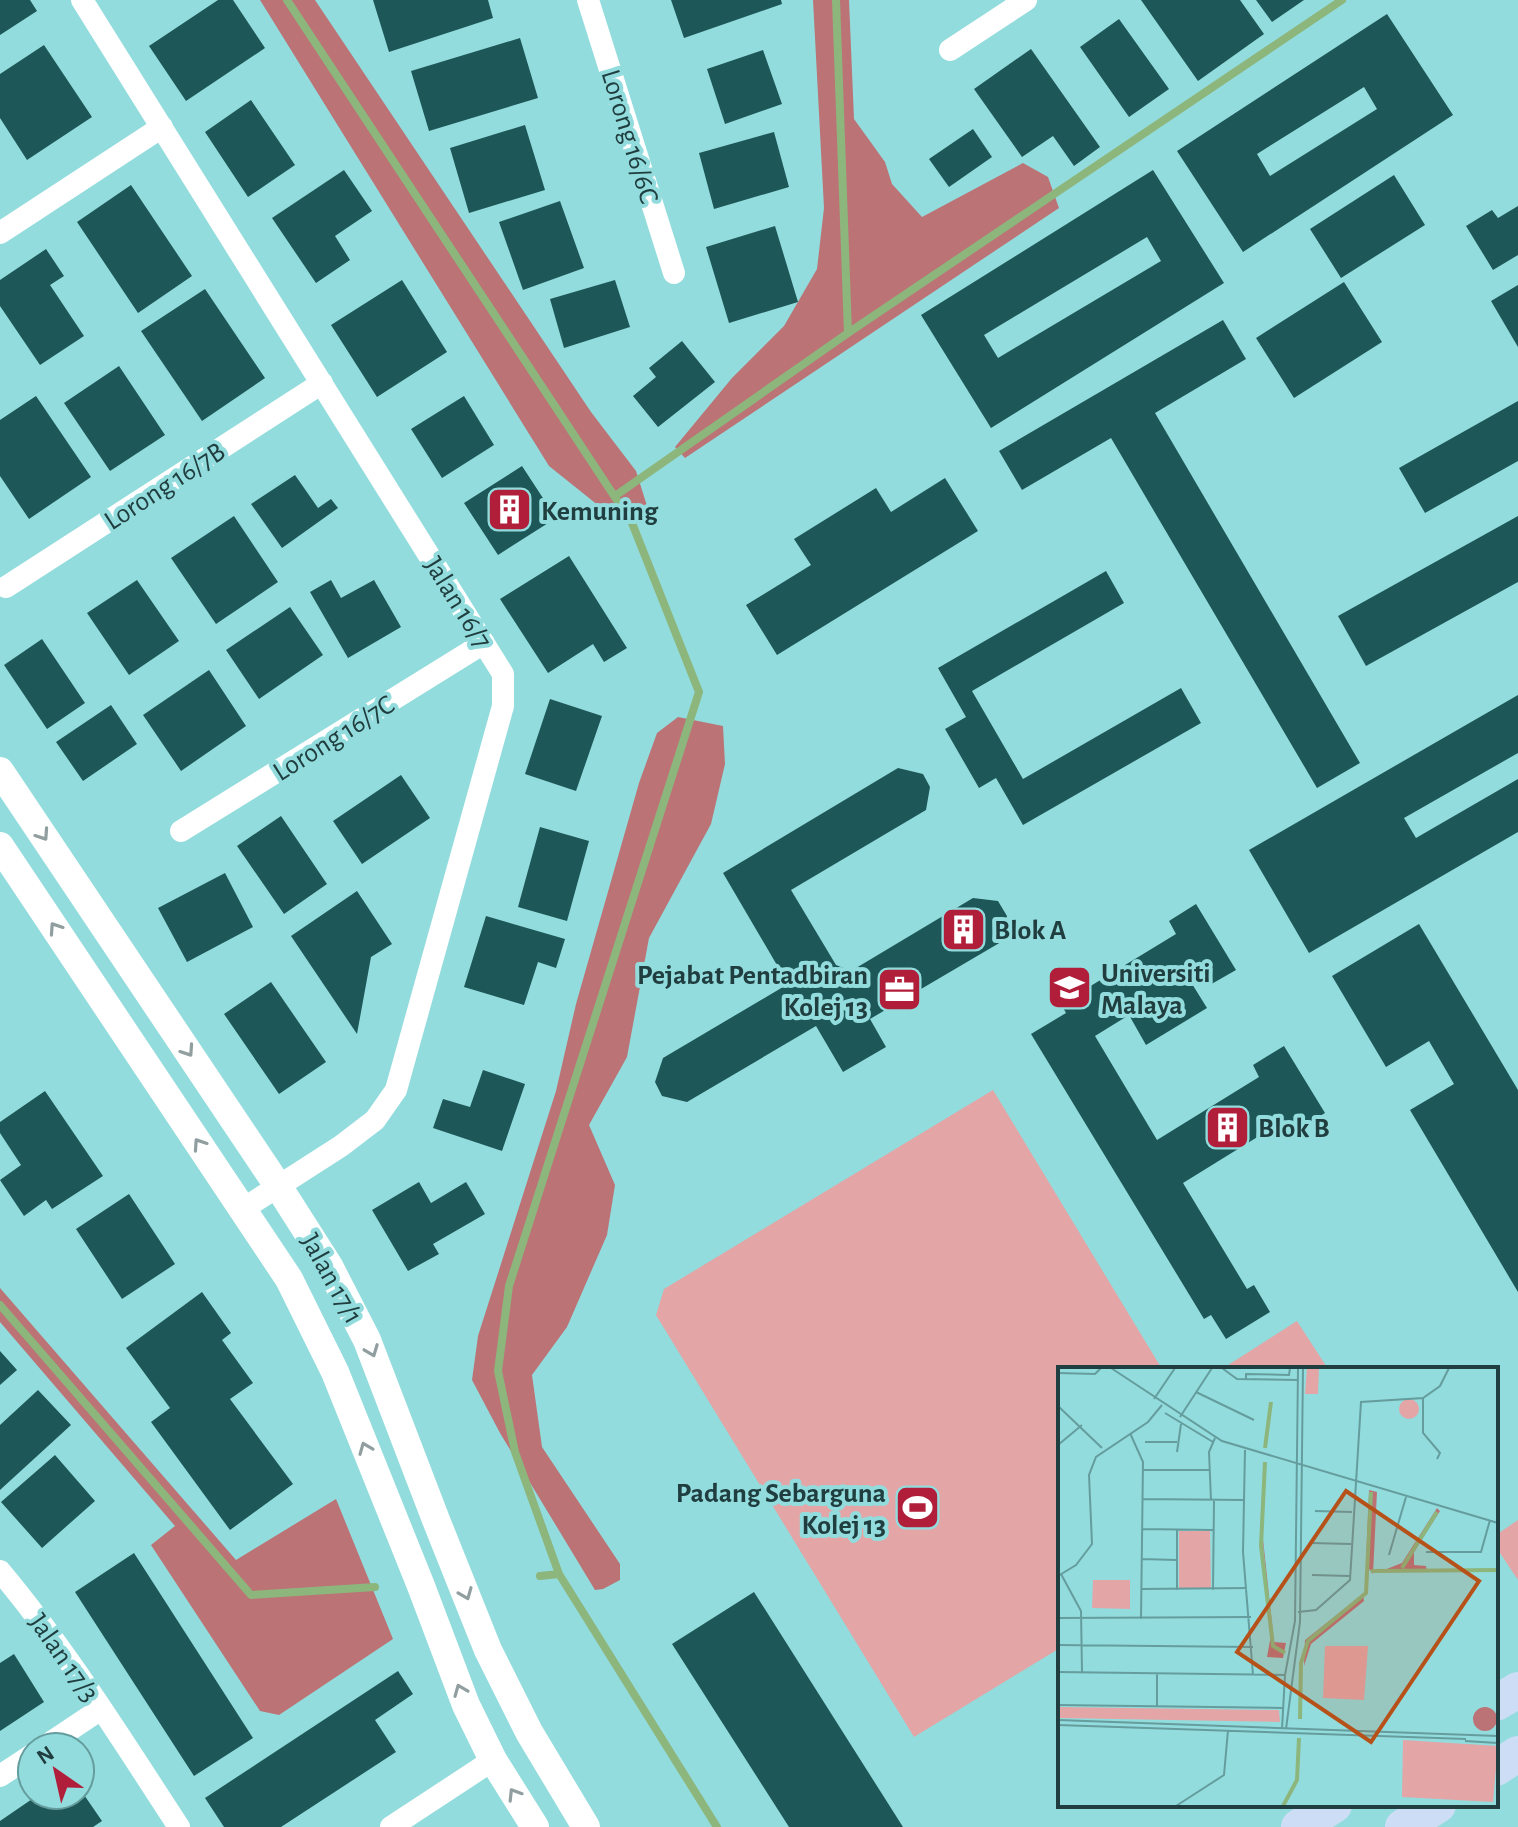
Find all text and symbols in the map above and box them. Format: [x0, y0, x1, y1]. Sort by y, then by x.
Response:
street label: Lorong 16/6C [595, 66, 663, 207]
street label: Lorong 16/7B [100, 438, 230, 536]
building icon: Kemuning [486, 486, 534, 534]
place label: Kemuning [541, 498, 659, 526]
street label: Jalan 16/7 [418, 552, 496, 654]
street label: Lorong 16/7C [269, 691, 400, 787]
one-way arrow [34, 827, 49, 841]
building icon: Blok A [939, 905, 987, 953]
place label: Blok A [994, 917, 1066, 945]
one-way arrow [49, 922, 64, 936]
place label: Universiti Malaya [1101, 960, 1210, 1020]
place label: Pejabat Pentadbiran Kolej 13 [637, 962, 868, 1022]
school or university icon: Universiti Malaya [1046, 964, 1094, 1012]
office icon: Pejabat Pentadbiran Kolej 13 [875, 966, 923, 1014]
one-way arrow [178, 1043, 193, 1057]
building icon: Blok B [1203, 1103, 1251, 1151]
place label: Blok B [1258, 1115, 1330, 1143]
one-way arrow [194, 1138, 209, 1152]
street label: Jalan 17/1 [295, 1229, 367, 1329]
one-way arrow [362, 1343, 378, 1357]
inset map [1058, 1367, 1498, 1807]
one-way arrow [358, 1442, 375, 1456]
place label: Padang Sebarguna Kolej 13 [676, 1480, 886, 1540]
sports icon: Padang Sebarguna Kolej 13 [893, 1484, 941, 1532]
one-way arrow [456, 1586, 472, 1600]
street label: Jalan 17/3 [23, 1609, 104, 1707]
one-way arrow [453, 1684, 470, 1698]
north arrow [16, 1731, 96, 1811]
text: N [33, 1742, 58, 1769]
one-way arrow [509, 1788, 524, 1802]

